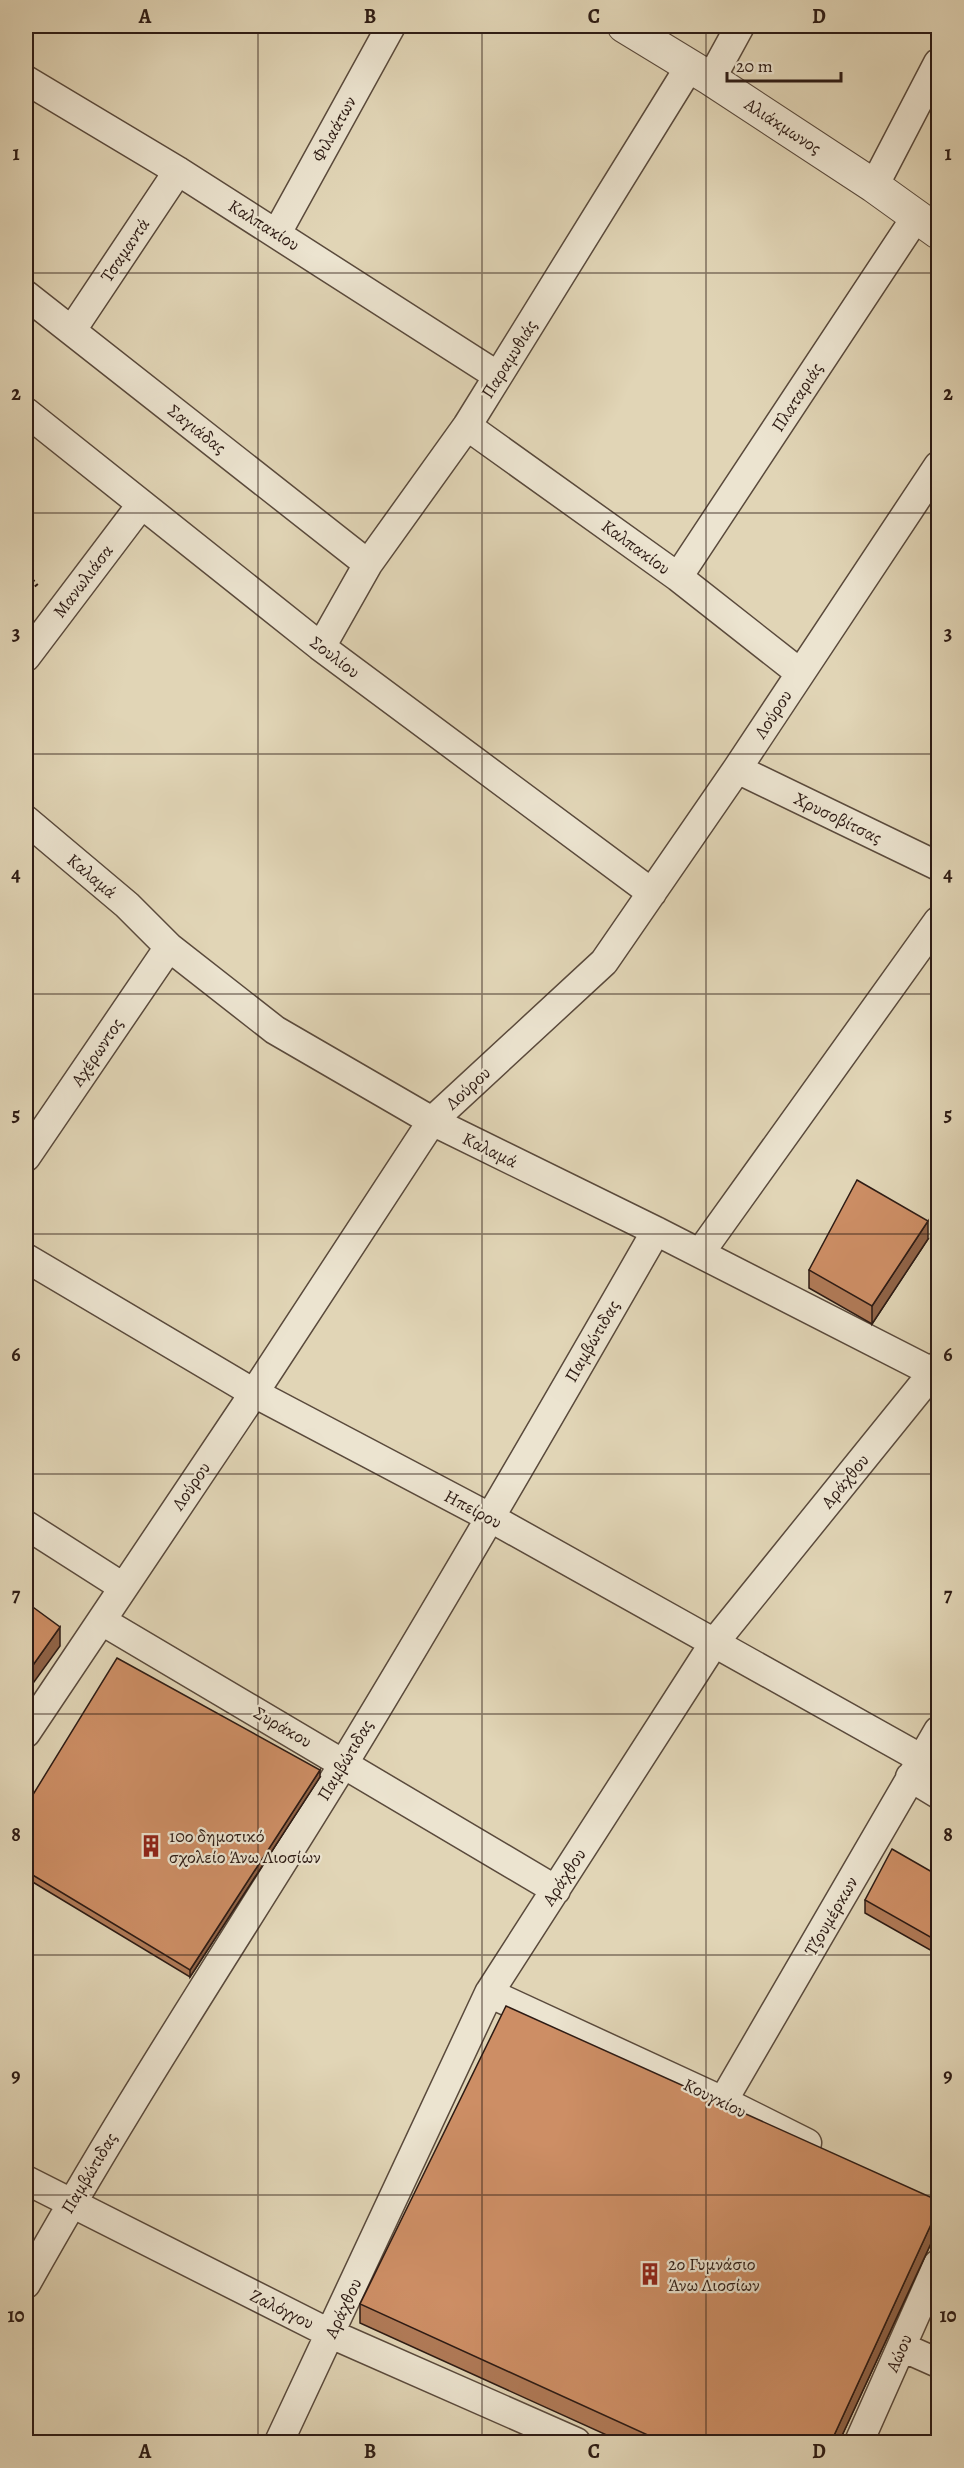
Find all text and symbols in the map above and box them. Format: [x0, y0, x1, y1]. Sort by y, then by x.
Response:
text: A [138, 3, 152, 30]
text: B [364, 3, 376, 30]
text: C [588, 3, 600, 30]
text: D [812, 3, 826, 30]
scale bar [727, 45, 841, 83]
text: 20 m [736, 54, 773, 78]
street label: Φιλαάτων [306, 92, 362, 166]
street label: Αλιάκμωνος [739, 92, 826, 160]
text: 1 [12, 140, 20, 167]
text: 1 [944, 140, 952, 167]
street label: Καλπακίου [224, 194, 304, 256]
street label: Τσαμαντά [95, 213, 155, 287]
street label: Παραμυθιάς [475, 315, 543, 403]
street label: Πλαταριάς [766, 358, 828, 436]
text: 2 [11, 380, 21, 407]
text: 2 [943, 380, 953, 407]
street label: Σαγιάδας [163, 399, 231, 459]
street label: Καλπακίου [597, 514, 675, 580]
street label: Μανωλιάσα [47, 539, 119, 623]
text: 3 [12, 620, 20, 647]
text: 3 [944, 620, 952, 647]
street label: Σουλίου [305, 630, 365, 684]
street label: Λούρου [748, 685, 798, 744]
street label: Χρυσοβίτσας [790, 786, 886, 850]
street label: Καλαμά [62, 848, 122, 904]
text: 4 [11, 861, 21, 888]
text: 4 [943, 861, 953, 888]
street label: Αχέρωντος [65, 1013, 129, 1092]
street label: Λούρου [440, 1061, 496, 1116]
text: 5 [12, 1101, 20, 1128]
text: 5 [944, 1101, 952, 1128]
street label: Καλαμά [458, 1126, 522, 1174]
street label: Παμβώτιδας [559, 1296, 625, 1386]
text: 6 [11, 1341, 21, 1368]
text: 6 [943, 1341, 953, 1368]
street label: Αράχθου [815, 1449, 874, 1514]
street label: Λούρου [166, 1457, 216, 1516]
street label: Ηπείρου [440, 1484, 506, 1534]
text: 7 [12, 1581, 21, 1608]
text: 7 [944, 1581, 953, 1608]
street label: Συράκου [250, 1701, 316, 1753]
street label: Παμβώτιδας [311, 1715, 379, 1805]
text: 8 [11, 1821, 21, 1848]
text: 8 [943, 1821, 953, 1848]
place label: 10ο δημοτικό σχολείο Άνω Λιοσίων [169, 1824, 321, 1869]
building icon: 10ο δημοτικό σχολείο Άνω Λιοσίων [138, 1833, 164, 1859]
street label: Αράχθου [536, 1844, 591, 1911]
street label: Τζουμέρκων [799, 1872, 863, 1960]
text: 9 [11, 2062, 21, 2089]
text: 9 [943, 2062, 953, 2089]
street label: Κουγκίου [679, 2072, 751, 2124]
street label: Παμβώτιδας [55, 2128, 123, 2218]
place label: 2ο Γυμνάσιο Άνω Λιοσίων [668, 2252, 760, 2297]
building icon: 2ο Γυμνάσιο Άνω Λιοσίων [637, 2261, 663, 2287]
street label: Αράχθου [318, 2274, 367, 2343]
street label: Ζαλόγγου [246, 2283, 318, 2335]
text: 10 [7, 2302, 25, 2329]
text: 10 [939, 2302, 957, 2329]
street label: Αώου [880, 2330, 918, 2377]
text: A [138, 2438, 152, 2465]
text: B [364, 2438, 376, 2465]
text: C [588, 2438, 600, 2465]
text: D [812, 2438, 826, 2465]

